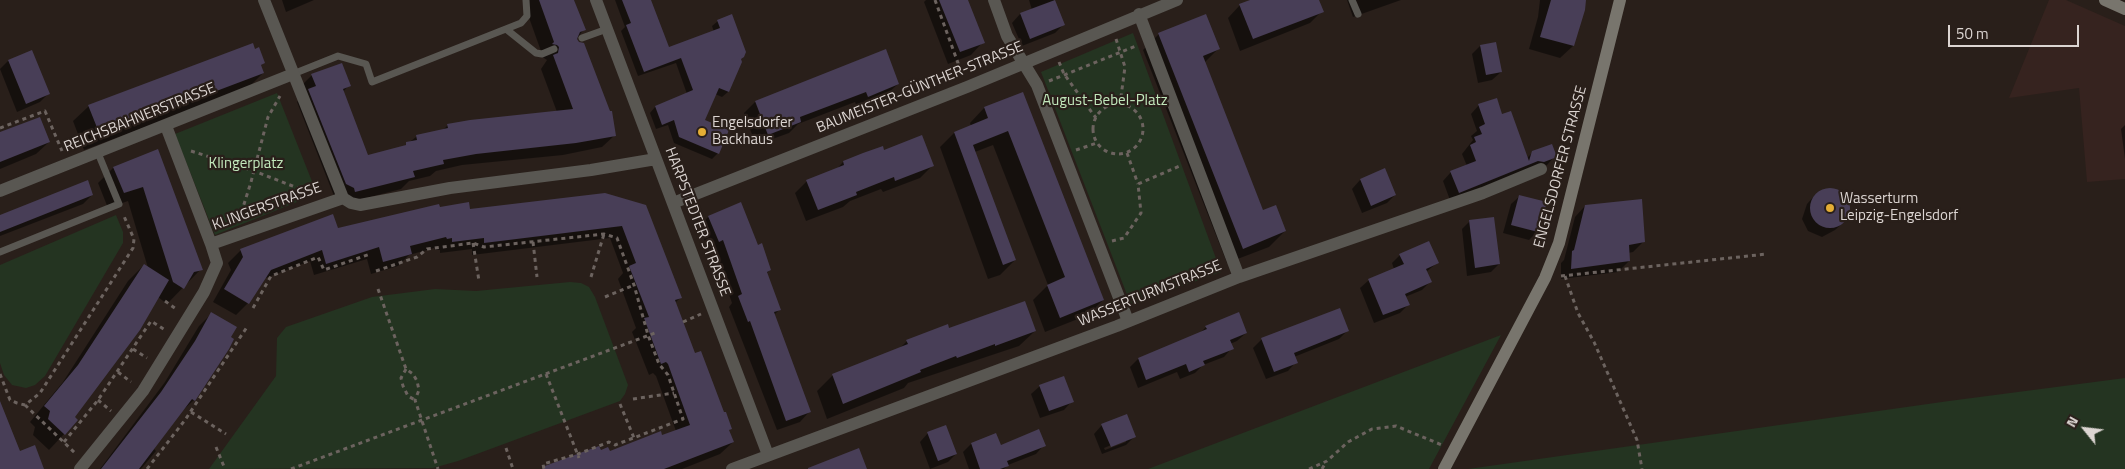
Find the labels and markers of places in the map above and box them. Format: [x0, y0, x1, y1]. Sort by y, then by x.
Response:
place label: Engelsdorfer Backhaus [712, 114, 793, 149]
marker: Engelsdorfer Backhaus [696, 126, 708, 138]
place label: Wasserturm Leipzig-Engelsdorf [1840, 190, 1958, 225]
marker: Wasserturm Leipzig-Engelsdorf [1824, 202, 1836, 214]

